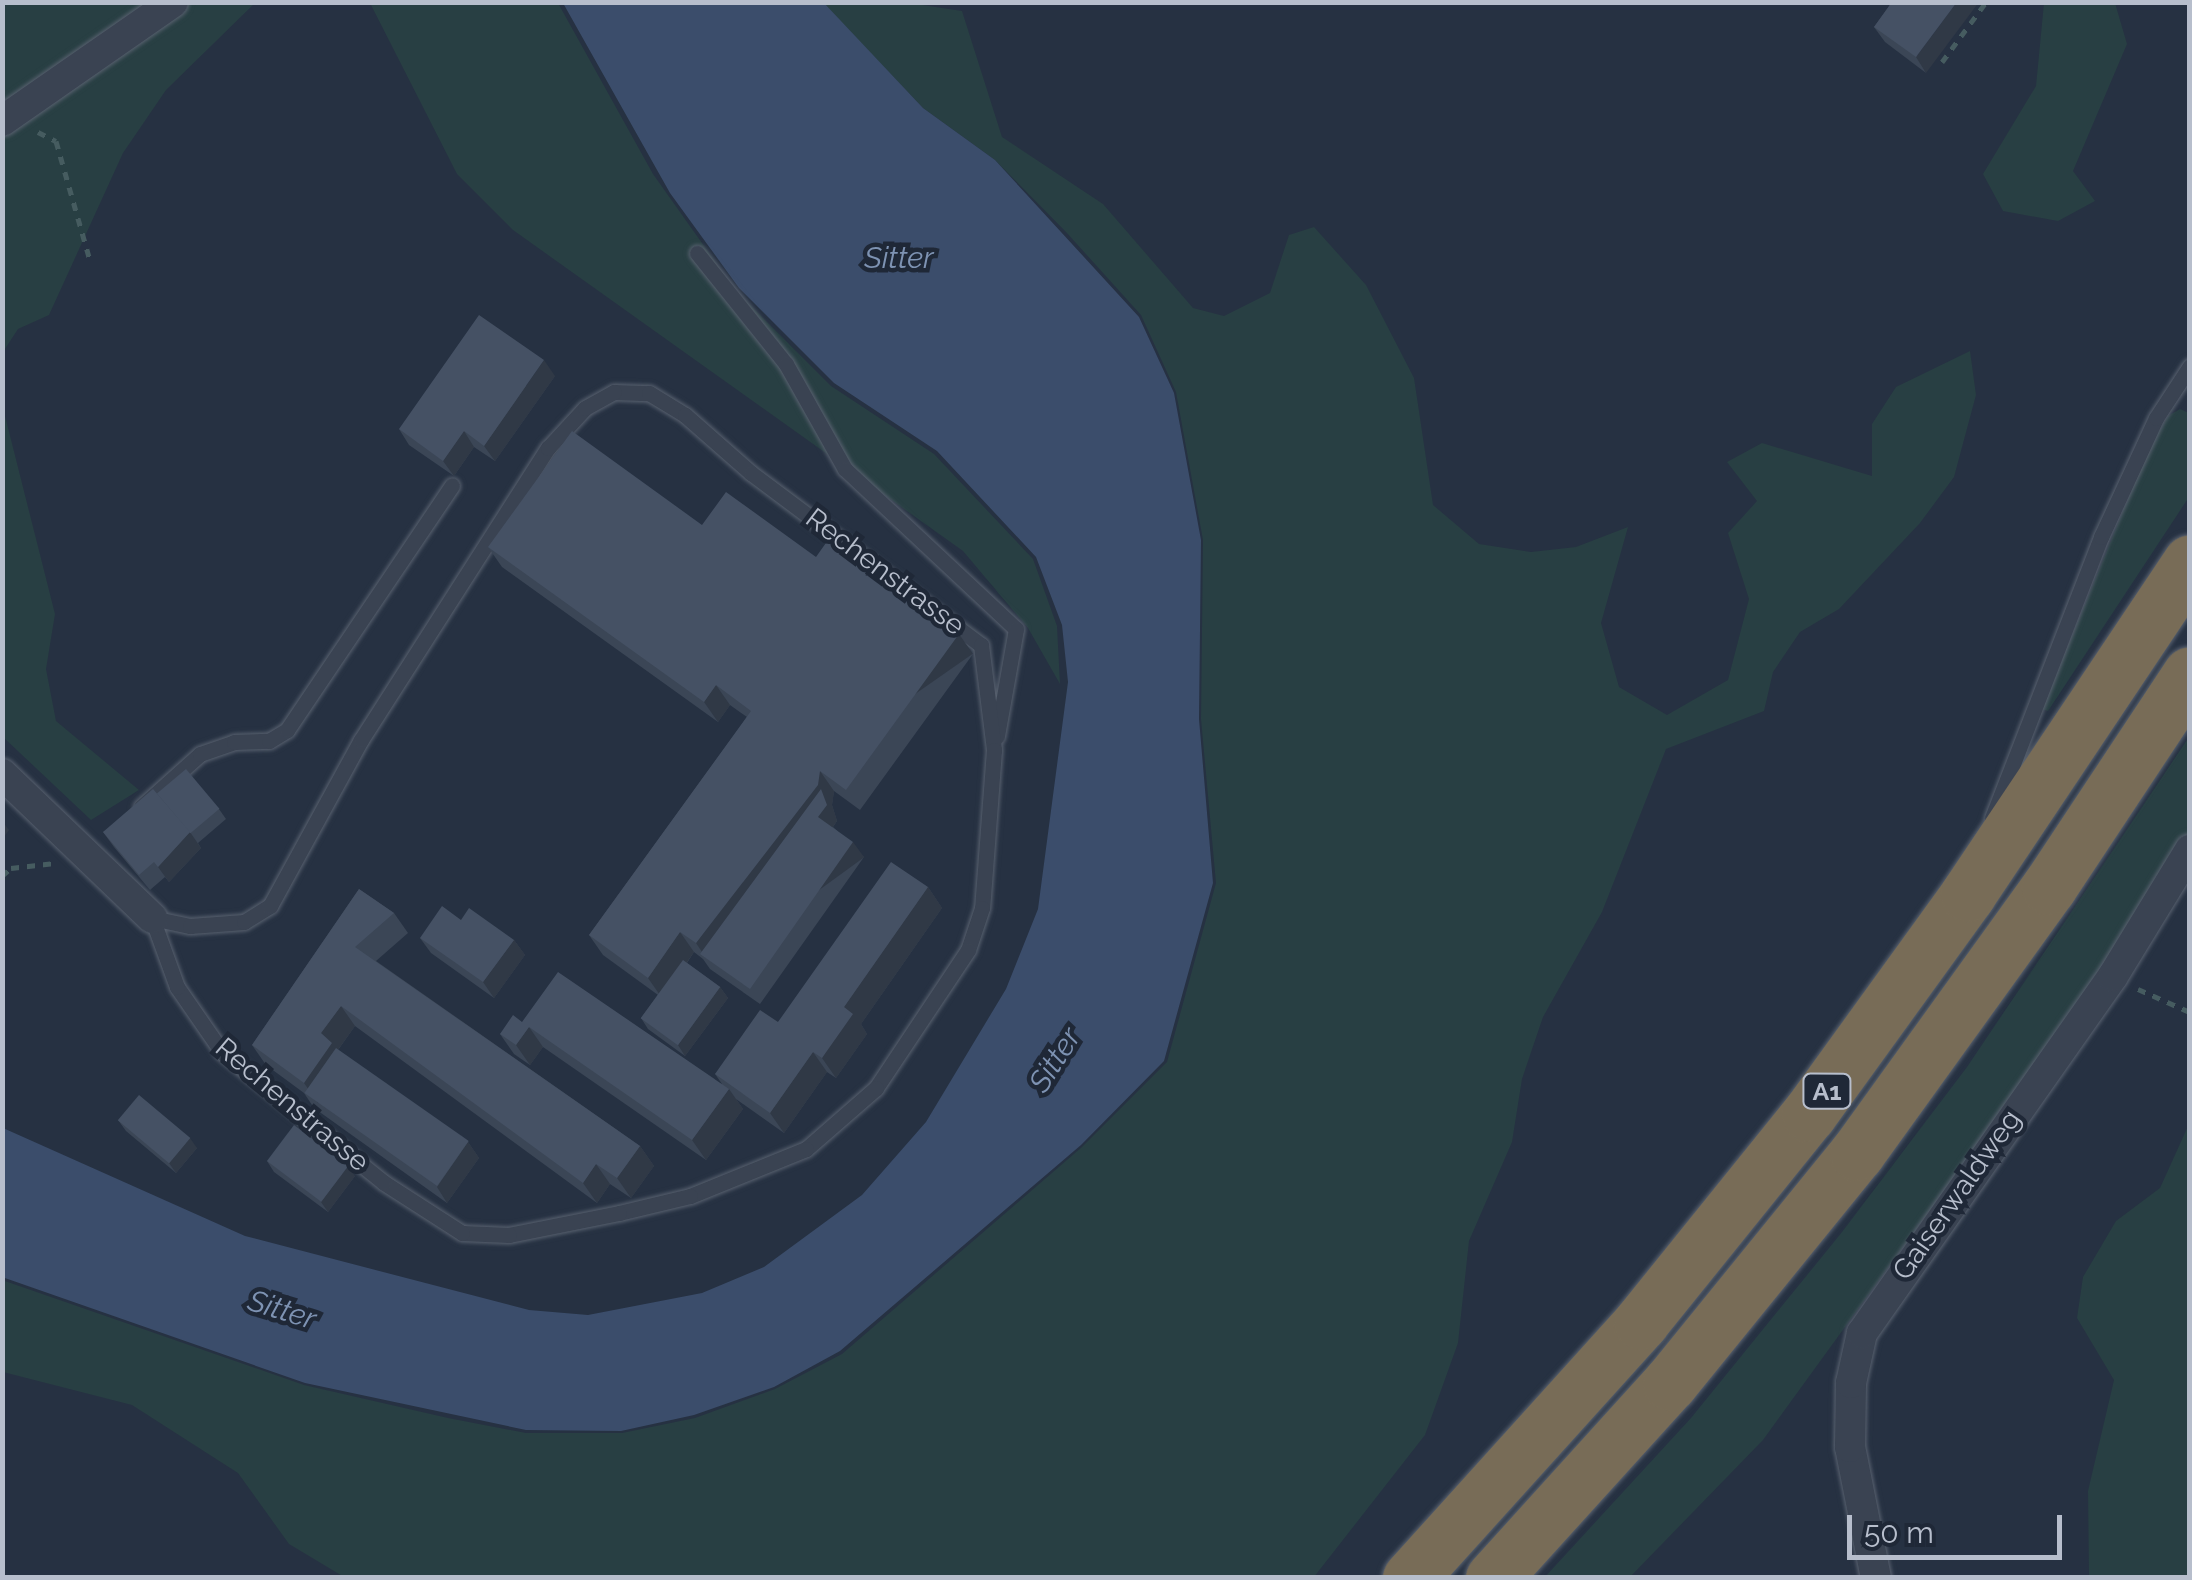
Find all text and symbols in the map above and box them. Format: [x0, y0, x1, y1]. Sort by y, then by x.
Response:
water label: Sitter [864, 240, 934, 276]
street label: Rechenstrasse [799, 501, 971, 643]
water label: Sitter [1021, 1021, 1089, 1099]
street label: Rechenstrasse [208, 1031, 376, 1179]
road number: A1 [1802, 1071, 1852, 1111]
street label: Gaiserwaldweg [1886, 1103, 2028, 1287]
water label: Sitter [244, 1283, 320, 1337]
scale bar [1852, 1495, 2067, 1557]
text: 50 m [1864, 1515, 1934, 1550]

